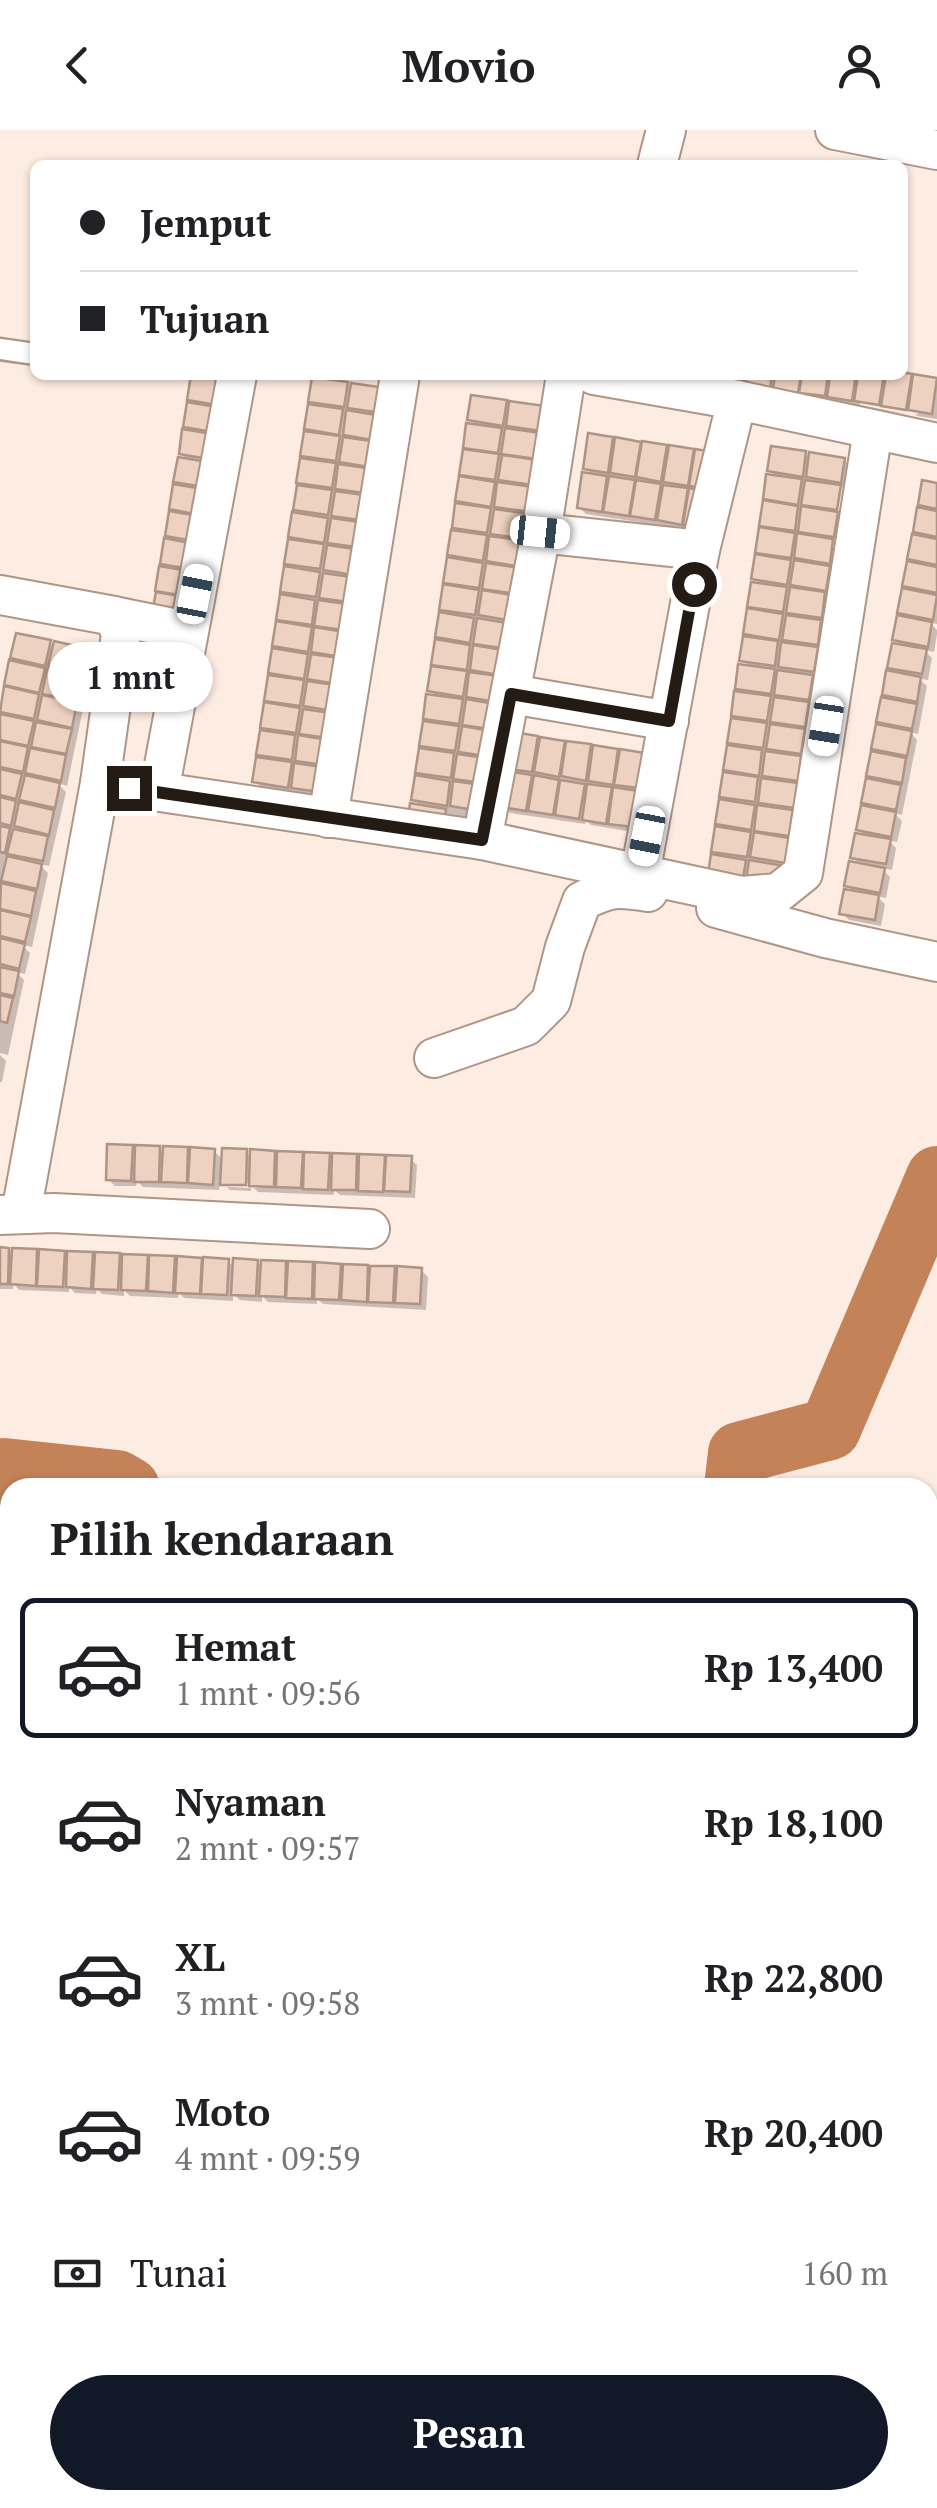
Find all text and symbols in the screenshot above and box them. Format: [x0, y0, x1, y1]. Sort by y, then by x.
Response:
text: Movio [402, 35, 535, 95]
icon: back [50, 38, 105, 93]
icon: person [832, 38, 887, 93]
text: Jemput [140, 198, 271, 248]
text: Tujuan [140, 294, 269, 344]
car [509, 514, 571, 550]
car [175, 562, 215, 626]
route start [672, 562, 717, 607]
callout: 1 mnt [46, 643, 212, 713]
text: 1 mnt [86, 656, 175, 698]
car [806, 694, 846, 758]
route end [107, 766, 152, 811]
car [627, 804, 667, 868]
text: Pilih kendaraan [50, 1508, 394, 1568]
text: Hemat [175, 1622, 296, 1672]
icon: car [55, 1623, 145, 1713]
text: Rp 13,400 [704, 1643, 883, 1693]
text: 1 mnt · 09:56 [175, 1672, 360, 1714]
text: Nyaman [175, 1777, 326, 1827]
icon: car [55, 1778, 145, 1868]
text: Rp 18,100 [704, 1798, 883, 1848]
text: 2 mnt · 09:57 [175, 1827, 360, 1869]
text: XL [175, 1932, 225, 1982]
icon: car [55, 1933, 145, 2023]
text: Rp 22,800 [704, 1953, 883, 2003]
text: 3 mnt · 09:58 [175, 1982, 360, 2024]
text: Moto [175, 2087, 270, 2137]
icon: car [55, 2088, 145, 2178]
text: Rp 20,400 [704, 2108, 883, 2158]
text: 4 mnt · 09:59 [175, 2137, 360, 2179]
icon: cash [50, 2246, 105, 2301]
text: Tunai [130, 2248, 227, 2298]
text: 160 m [801, 2252, 888, 2294]
button: Pesan [50, 2375, 888, 2490]

